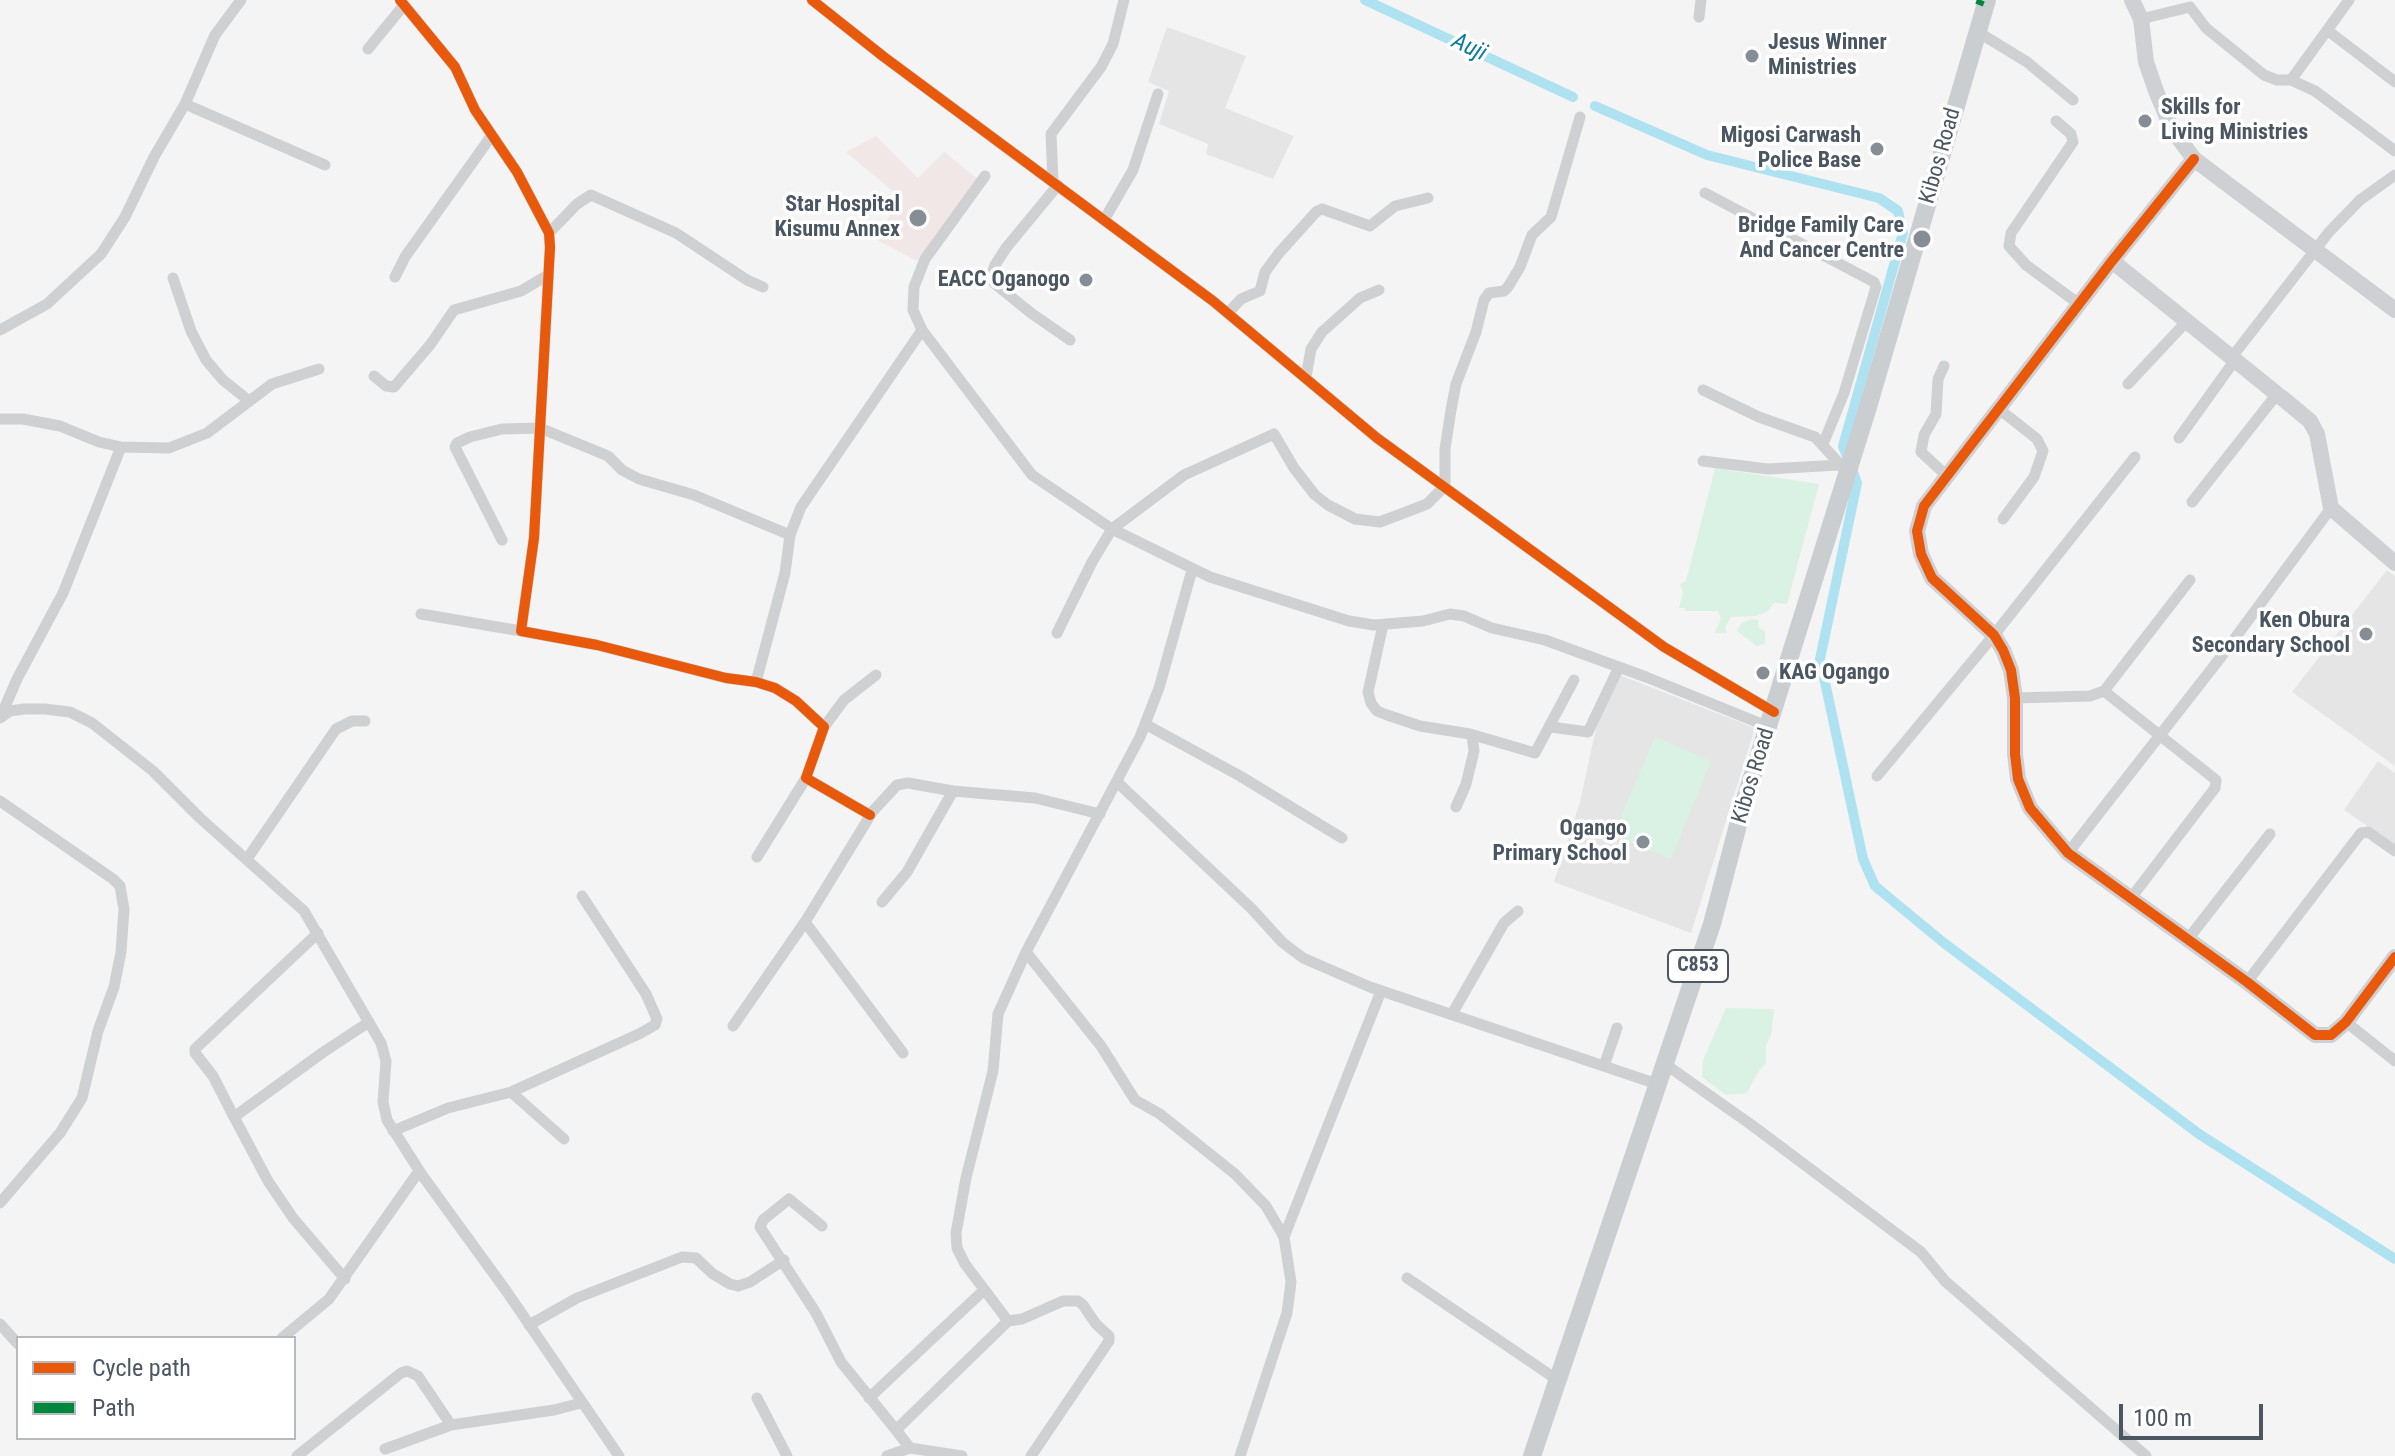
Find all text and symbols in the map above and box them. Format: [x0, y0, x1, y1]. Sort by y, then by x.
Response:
water label: Auji [1447, 28, 1491, 68]
place label: Jesus Winner Ministries [1768, 30, 1887, 82]
marker: Jesus Winner Ministries [1743, 47, 1761, 65]
place label: Skills for Living Ministries [2161, 95, 2308, 146]
street label: Kibos Road [1915, 105, 1967, 207]
marker: Skills for Living Ministries [2136, 112, 2154, 130]
place label: Migosi Carwash Police Base [1721, 123, 1861, 174]
marker: Migosi Carwash Police Base [1868, 140, 1886, 158]
place label: Star Hospital Kisumu Annex [775, 192, 900, 244]
marker: Star Hospital Kisumu Annex [907, 207, 929, 229]
place label: Bridge Family Care And Cancer Centre [1738, 213, 1904, 264]
marker: Bridge Family Care And Cancer Centre [1911, 228, 1933, 250]
place label: EACC Oganogo [938, 267, 1070, 293]
marker: EACC Oganogo [1077, 271, 1095, 289]
place label: Ken Obura Secondary School [2192, 608, 2350, 660]
marker: Ken Obura Secondary School [2357, 625, 2375, 643]
place label: KAG Ogango [1779, 660, 1890, 686]
marker: KAG Ogango [1754, 664, 1772, 682]
street label: Kibos Road [1727, 725, 1781, 827]
place label: Ogango Primary School [1492, 816, 1627, 868]
marker: Ogango Primary School [1634, 833, 1652, 851]
road number: C853 [1668, 950, 1728, 982]
legend [16, 1336, 296, 1440]
text: Cycle path [92, 1354, 191, 1382]
scale bar [2123, 1388, 2267, 1438]
text: Path [92, 1394, 135, 1422]
text: 100 m [2133, 1404, 2192, 1432]

